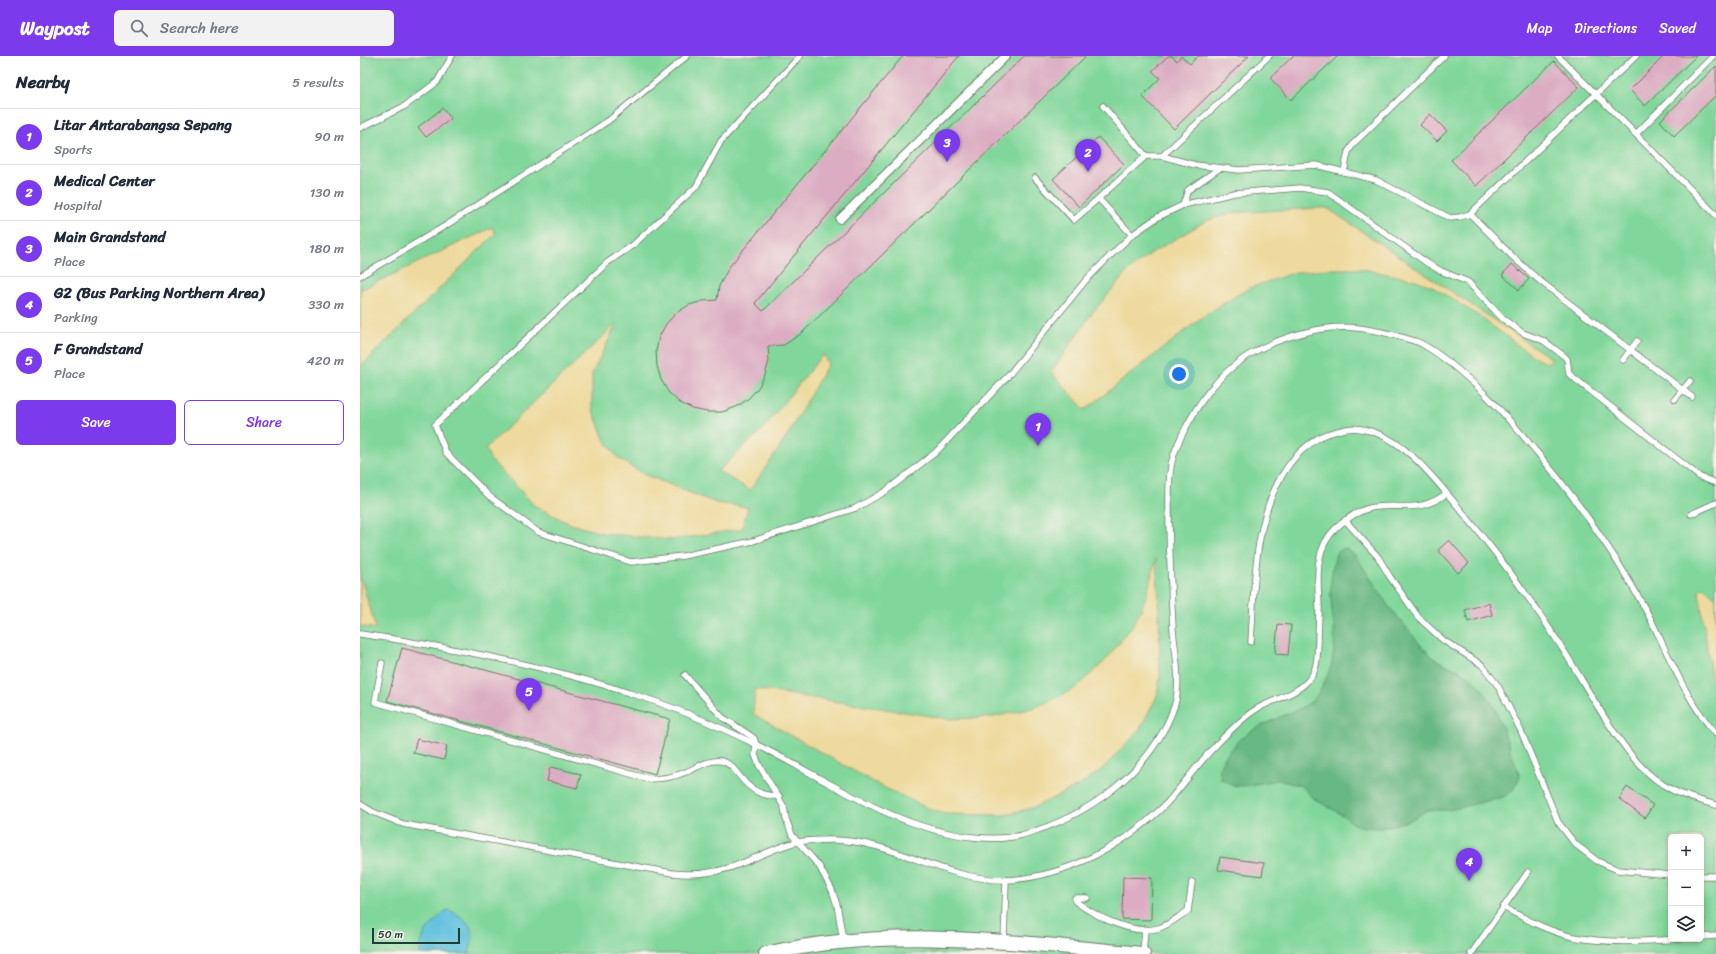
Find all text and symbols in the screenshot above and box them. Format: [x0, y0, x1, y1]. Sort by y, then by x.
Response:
search box [114, 10, 394, 46]
text: Waypost [20, 12, 90, 45]
text: Search here [160, 15, 239, 41]
text: Map [1526, 16, 1552, 41]
text: Directions [1574, 16, 1637, 41]
text: Saved [1659, 16, 1696, 41]
icon: search [128, 17, 150, 39]
text: Nearby [16, 67, 70, 97]
text: 5 results [292, 71, 344, 94]
text: Litar Antarabangsa Sepang [54, 112, 232, 138]
text: 1 [26, 125, 32, 148]
text: 90 m [314, 125, 344, 148]
pin: 3 [934, 129, 960, 162]
text: Sports [54, 138, 92, 161]
pin: 2 [1075, 139, 1101, 172]
text: Medical Center [54, 168, 155, 194]
text: 2 [25, 181, 33, 204]
text: 130 m [310, 181, 344, 204]
text: Hospital [54, 194, 102, 217]
text: Main Grandstand [54, 224, 165, 250]
text: 3 [25, 237, 33, 260]
text: 180 m [309, 237, 344, 260]
text: Place [54, 250, 85, 273]
text: G2 (Bus Parking Northern Area) [54, 280, 264, 306]
text: 4 [25, 293, 33, 316]
text: 330 m [308, 293, 344, 316]
text: Parking [54, 306, 98, 329]
text: F Grandstand [54, 336, 142, 362]
text: 5 [25, 349, 33, 372]
text: 420 m [307, 349, 344, 372]
text: Place [54, 362, 85, 385]
your location [1169, 364, 1189, 384]
button: Save [16, 400, 176, 445]
button: Share [184, 400, 344, 445]
pin: 1 [1025, 413, 1051, 446]
pin: 5 [516, 678, 542, 711]
map controls [1668, 834, 1704, 942]
button: + [1668, 834, 1704, 870]
pin: 4 [1456, 848, 1482, 881]
button: − [1668, 870, 1704, 906]
button: layers [1668, 906, 1704, 942]
text: 50 m [378, 925, 403, 944]
scale bar [372, 926, 460, 945]

